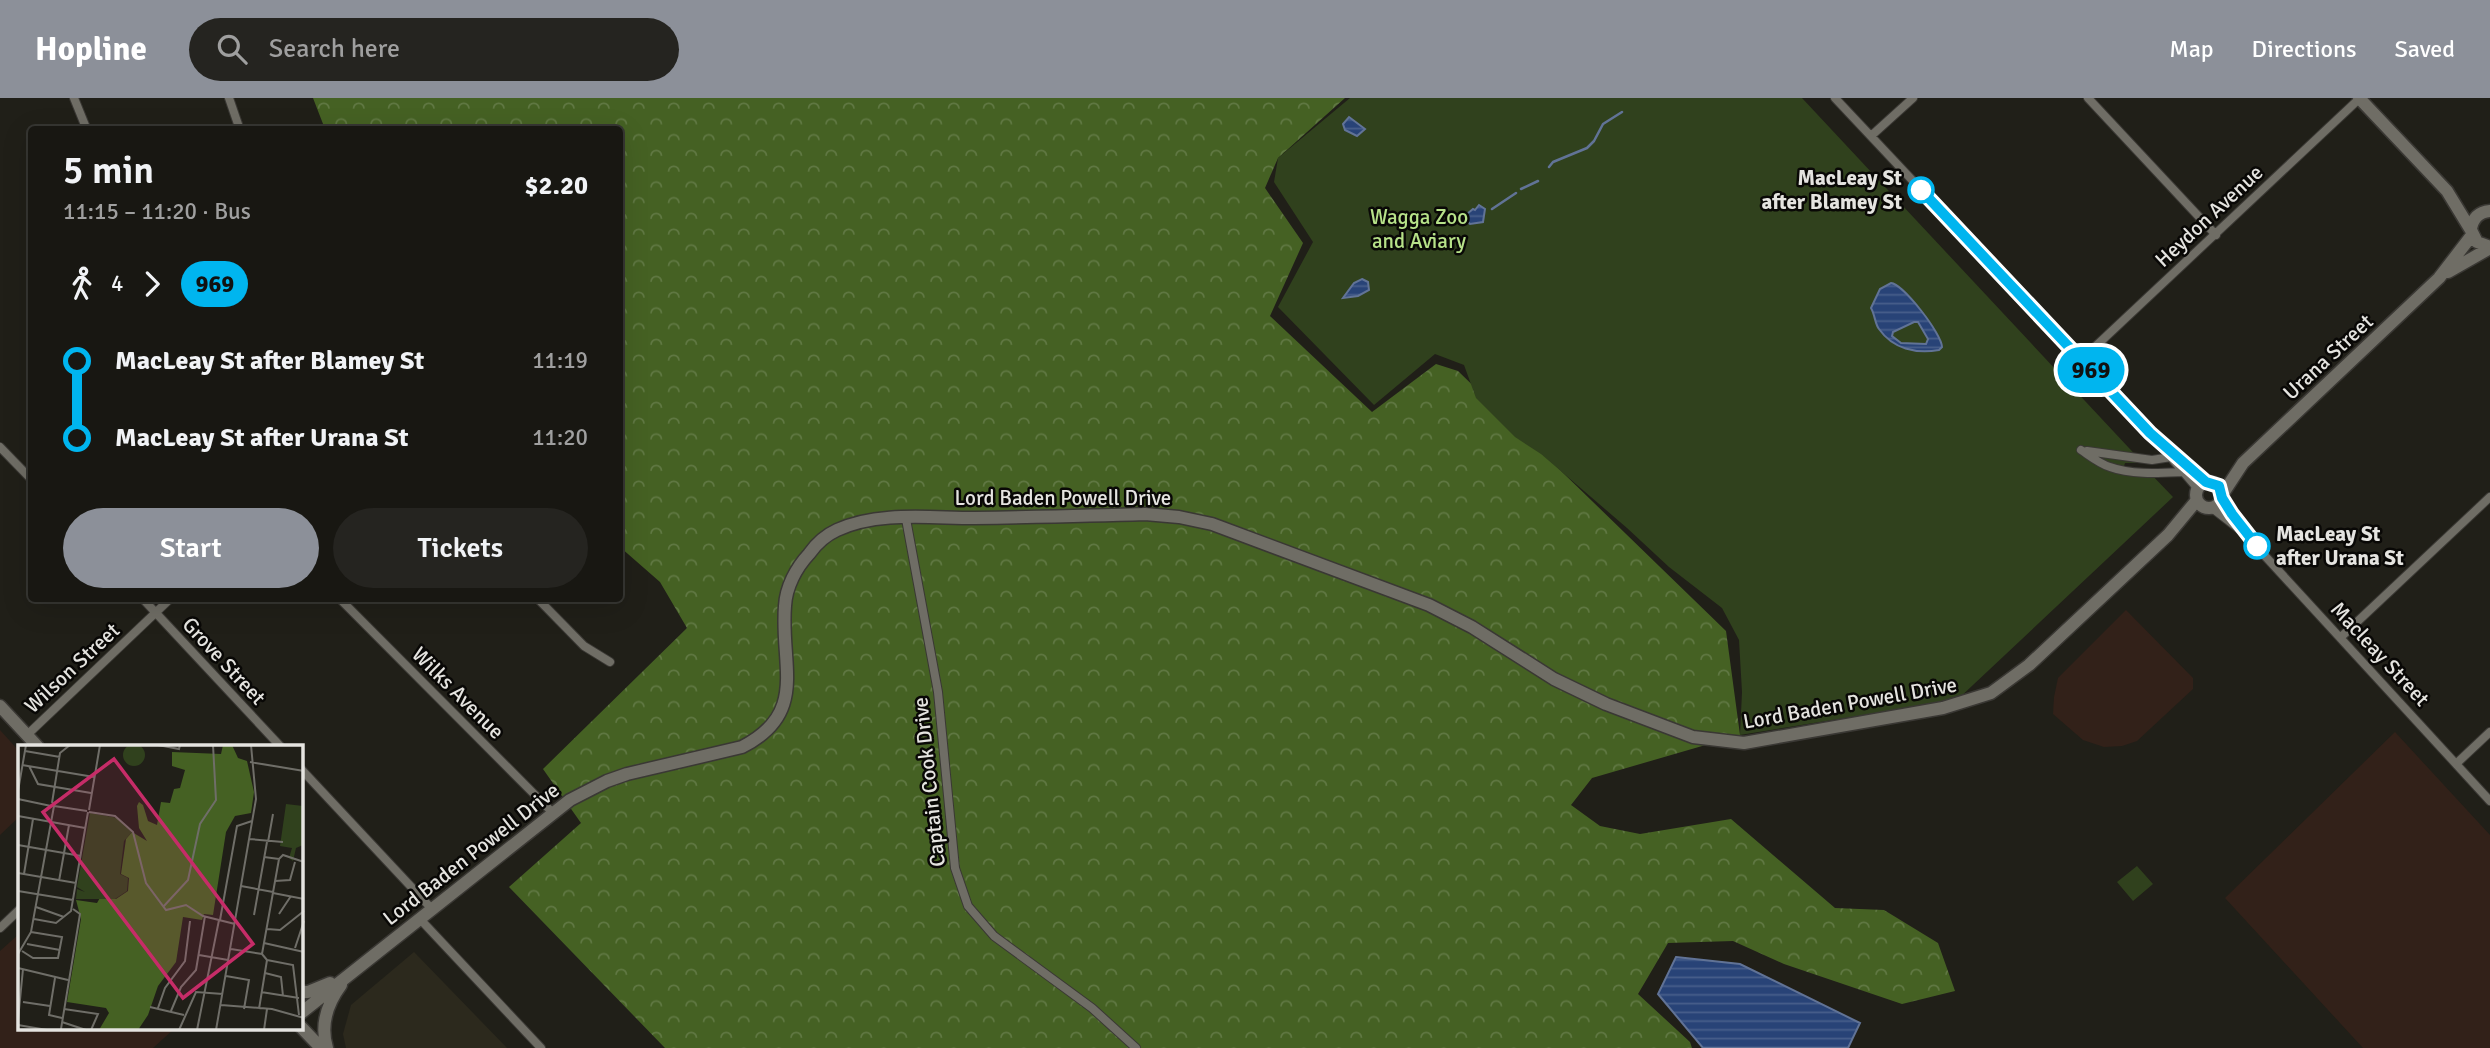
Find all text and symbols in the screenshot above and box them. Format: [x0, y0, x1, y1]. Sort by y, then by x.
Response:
search box [189, 18, 679, 81]
text: Hopline [35, 29, 147, 70]
icon: search [213, 30, 251, 68]
text: Search here [269, 33, 400, 65]
text: Map [2169, 34, 2214, 64]
text: Directions [2252, 34, 2357, 64]
text: Saved [2395, 34, 2455, 64]
text: 5 min [63, 147, 154, 194]
street label: Heydon Avenue [2150, 159, 2268, 273]
place label: MacLeay St after Blamey St [1761, 165, 1902, 215]
text: $2.20 [524, 170, 588, 202]
marker: MacLeay St after Blamey St [1908, 177, 1934, 203]
text: 11:15 – 11:20 · Bus [63, 197, 251, 226]
park label: Wagga Zoo and Aviary [1370, 204, 1468, 254]
icon: walk [63, 265, 101, 303]
icon: forward [133, 265, 171, 303]
text: 4 [111, 269, 123, 298]
text: 969 [195, 269, 234, 299]
street label: Urana Street [2278, 309, 2378, 405]
text: MacLeay St after Blamey St [115, 345, 424, 377]
text: 11:19 [532, 346, 588, 375]
line badge: 969 [2051, 347, 2131, 393]
text: 969 [2072, 355, 2110, 385]
text: MacLeay St after Urana St [115, 422, 408, 454]
text: 11:20 [532, 423, 588, 452]
street label: Lord Baden Powell Drive [955, 485, 1171, 511]
button: Start [63, 508, 319, 588]
button: Tickets [333, 508, 588, 588]
place label: MacLeay St after Urana St [2276, 521, 2404, 571]
marker: MacLeay St after Urana St [2244, 533, 2270, 559]
street label: Macleay Street [2325, 596, 2435, 712]
street label: Grove Street [177, 612, 271, 710]
street label: Wilson Street [19, 617, 125, 719]
street label: Wilks Avenue [406, 641, 510, 745]
street label: Lord Baden Powell Drive [1741, 671, 1959, 735]
street label: Captain Cook Drive [907, 696, 951, 868]
inset map [18, 745, 303, 1030]
street label: Lord Baden Powell Drive [378, 777, 564, 931]

